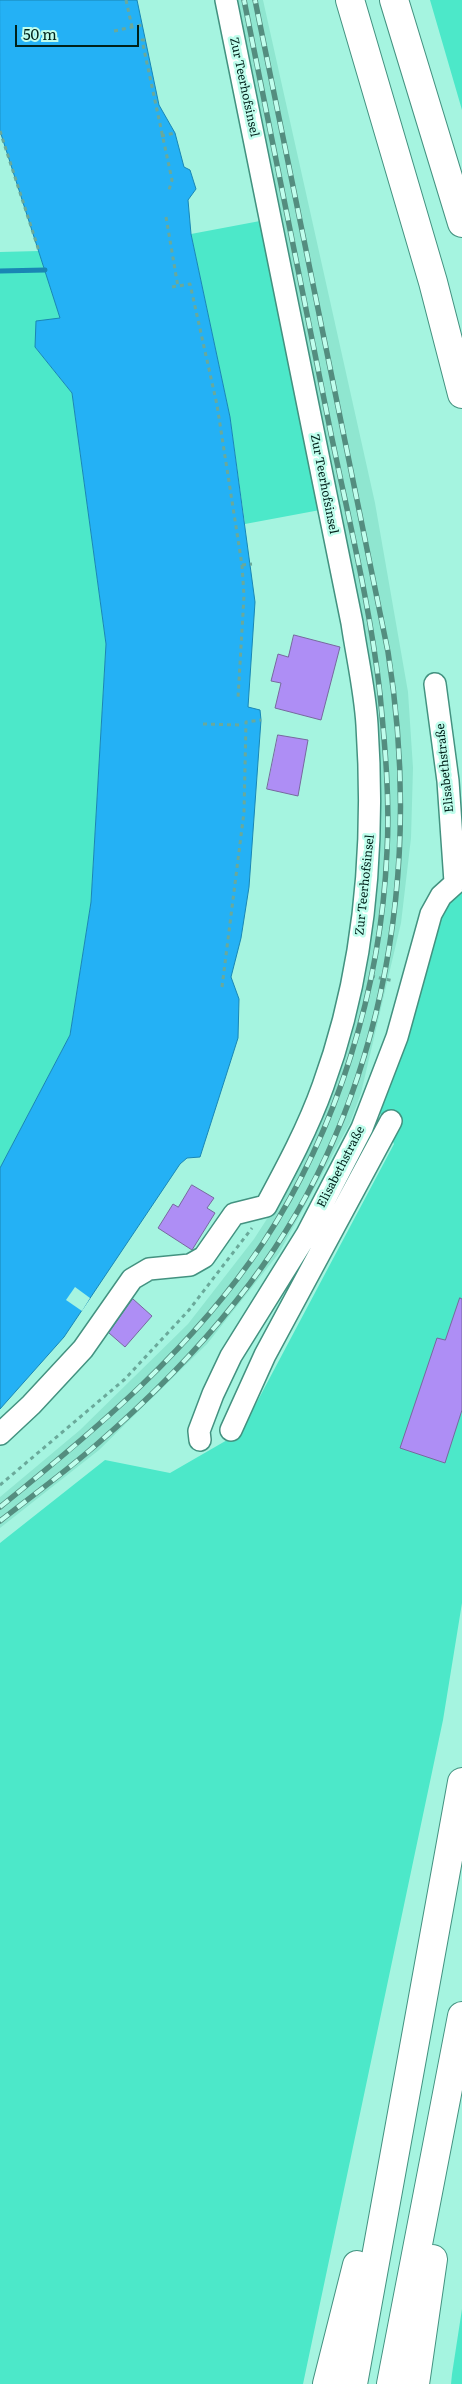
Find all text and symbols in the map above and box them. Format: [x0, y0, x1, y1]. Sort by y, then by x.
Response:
scale bar [18, 15, 141, 47]
text: 50 m [23, 22, 57, 45]
street label: Zur Teerhofsinsel [226, 36, 262, 138]
street label: Zur Teerhofsinsel [307, 433, 341, 535]
street label: Elisabethstraße [433, 723, 457, 813]
street label: Zur Teerhofsinsel [353, 834, 377, 936]
street label: Elisabethstraße [314, 1124, 368, 1210]

